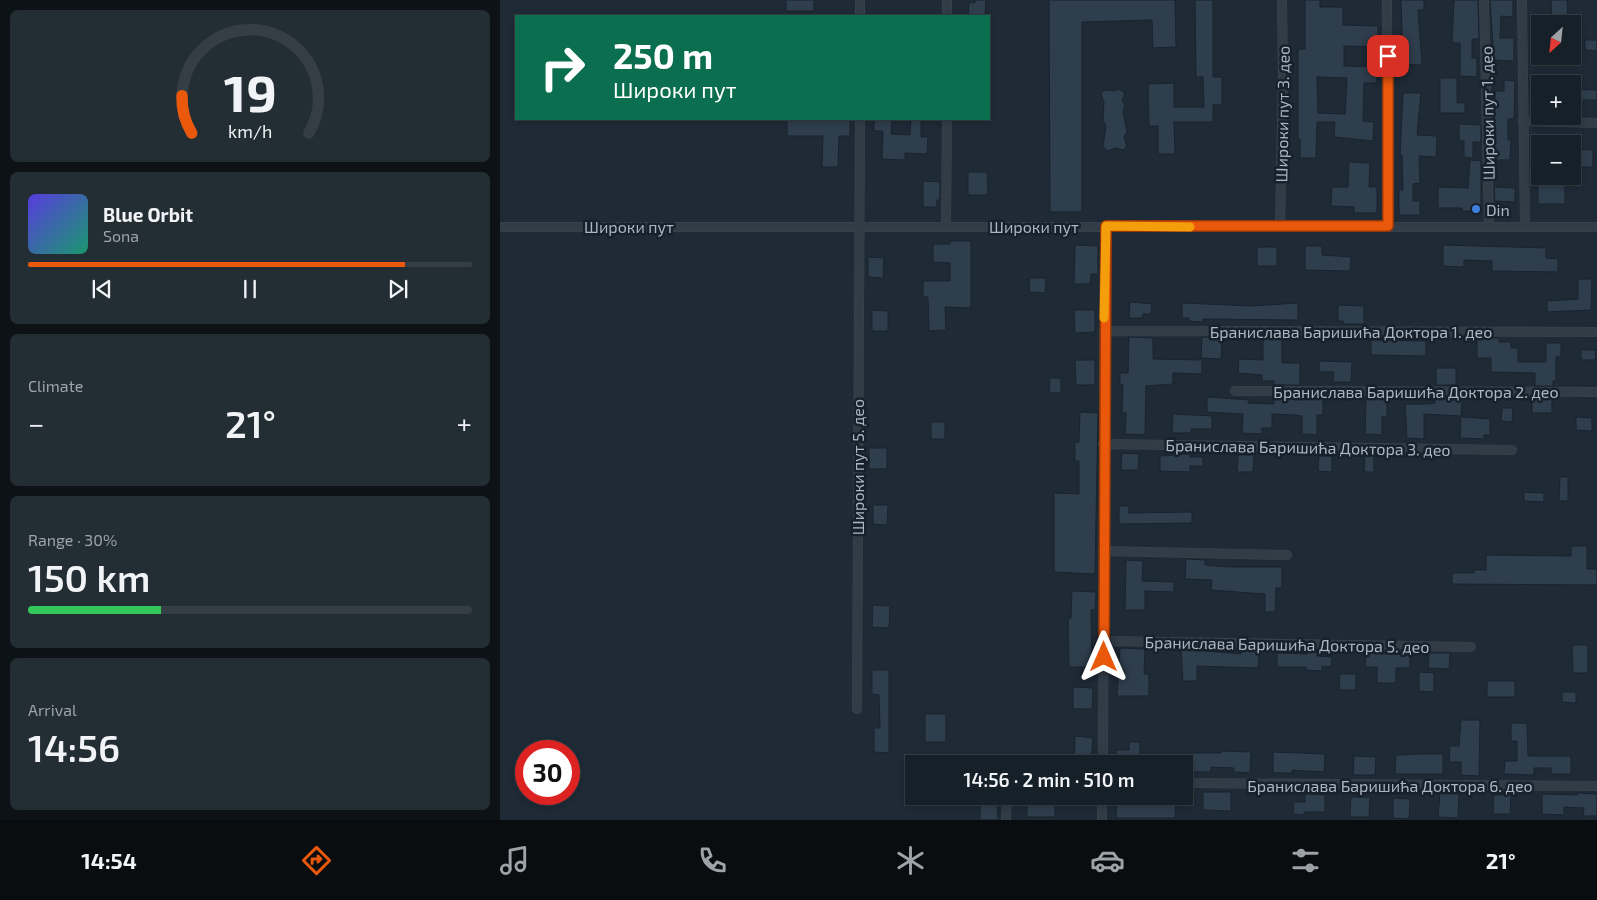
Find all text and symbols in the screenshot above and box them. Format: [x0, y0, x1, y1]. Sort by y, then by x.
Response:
north arrow [1531, 15, 1581, 65]
map controls [1531, 15, 1581, 185]
text: 250 m [613, 34, 713, 76]
icon: right [530, 35, 595, 100]
pin [1367, 35, 1409, 77]
icon: arrive [1374, 42, 1402, 70]
street label: Широки пут 3. део [1271, 46, 1294, 182]
street label: Широки пут 1. део [1476, 46, 1499, 180]
text: 19 [223, 60, 277, 122]
button: + [1531, 75, 1581, 125]
text: Широки пут [613, 76, 737, 102]
text: km/h [228, 120, 272, 142]
button: − [1531, 135, 1581, 185]
place label: Din [1486, 200, 1510, 219]
text: Blue Orbit [103, 203, 193, 226]
marker: Din [1470, 203, 1482, 215]
street label: Широки пут [584, 217, 674, 237]
street label: Широки пут [989, 217, 1079, 237]
text: Sona [103, 226, 139, 245]
icon: previous [88, 275, 116, 303]
icon: pause [236, 275, 264, 303]
icon: next [384, 275, 412, 303]
street label: Бранислава Баришића Доктора 1. део [1210, 322, 1492, 341]
text: Climate [28, 376, 83, 395]
street label: Бранислава Баришића Доктора 2. део [1273, 382, 1559, 401]
street label: Широки пут 5. део [848, 399, 868, 535]
text: 21° [225, 400, 276, 446]
text: − [28, 406, 44, 440]
text: + [457, 406, 472, 440]
street label: Бранислава Баришића Доктора 3. део [1165, 435, 1451, 459]
text: Range · 30% [28, 530, 117, 549]
text: 150 km [28, 554, 150, 600]
position arrow [1077, 630, 1129, 682]
street label: Бранислава Баришића Доктора 5. део [1144, 632, 1430, 656]
text: Arrival [28, 700, 77, 719]
text: 14:56 [28, 724, 120, 770]
speed limit sign: 30 [515, 740, 580, 805]
text: 14:56 · 2 min · 510 m [964, 768, 1134, 791]
street label: Бранислава Баришића Доктора 6. део [1247, 776, 1533, 795]
icon: directions [299, 843, 334, 878]
icon: music [497, 843, 532, 878]
icon: phone [695, 843, 730, 878]
icon: climate [893, 843, 928, 878]
icon: car [1090, 843, 1125, 878]
icon: filters [1288, 843, 1323, 878]
text: 14:54 [81, 847, 137, 873]
text: 21° [1486, 847, 1516, 873]

